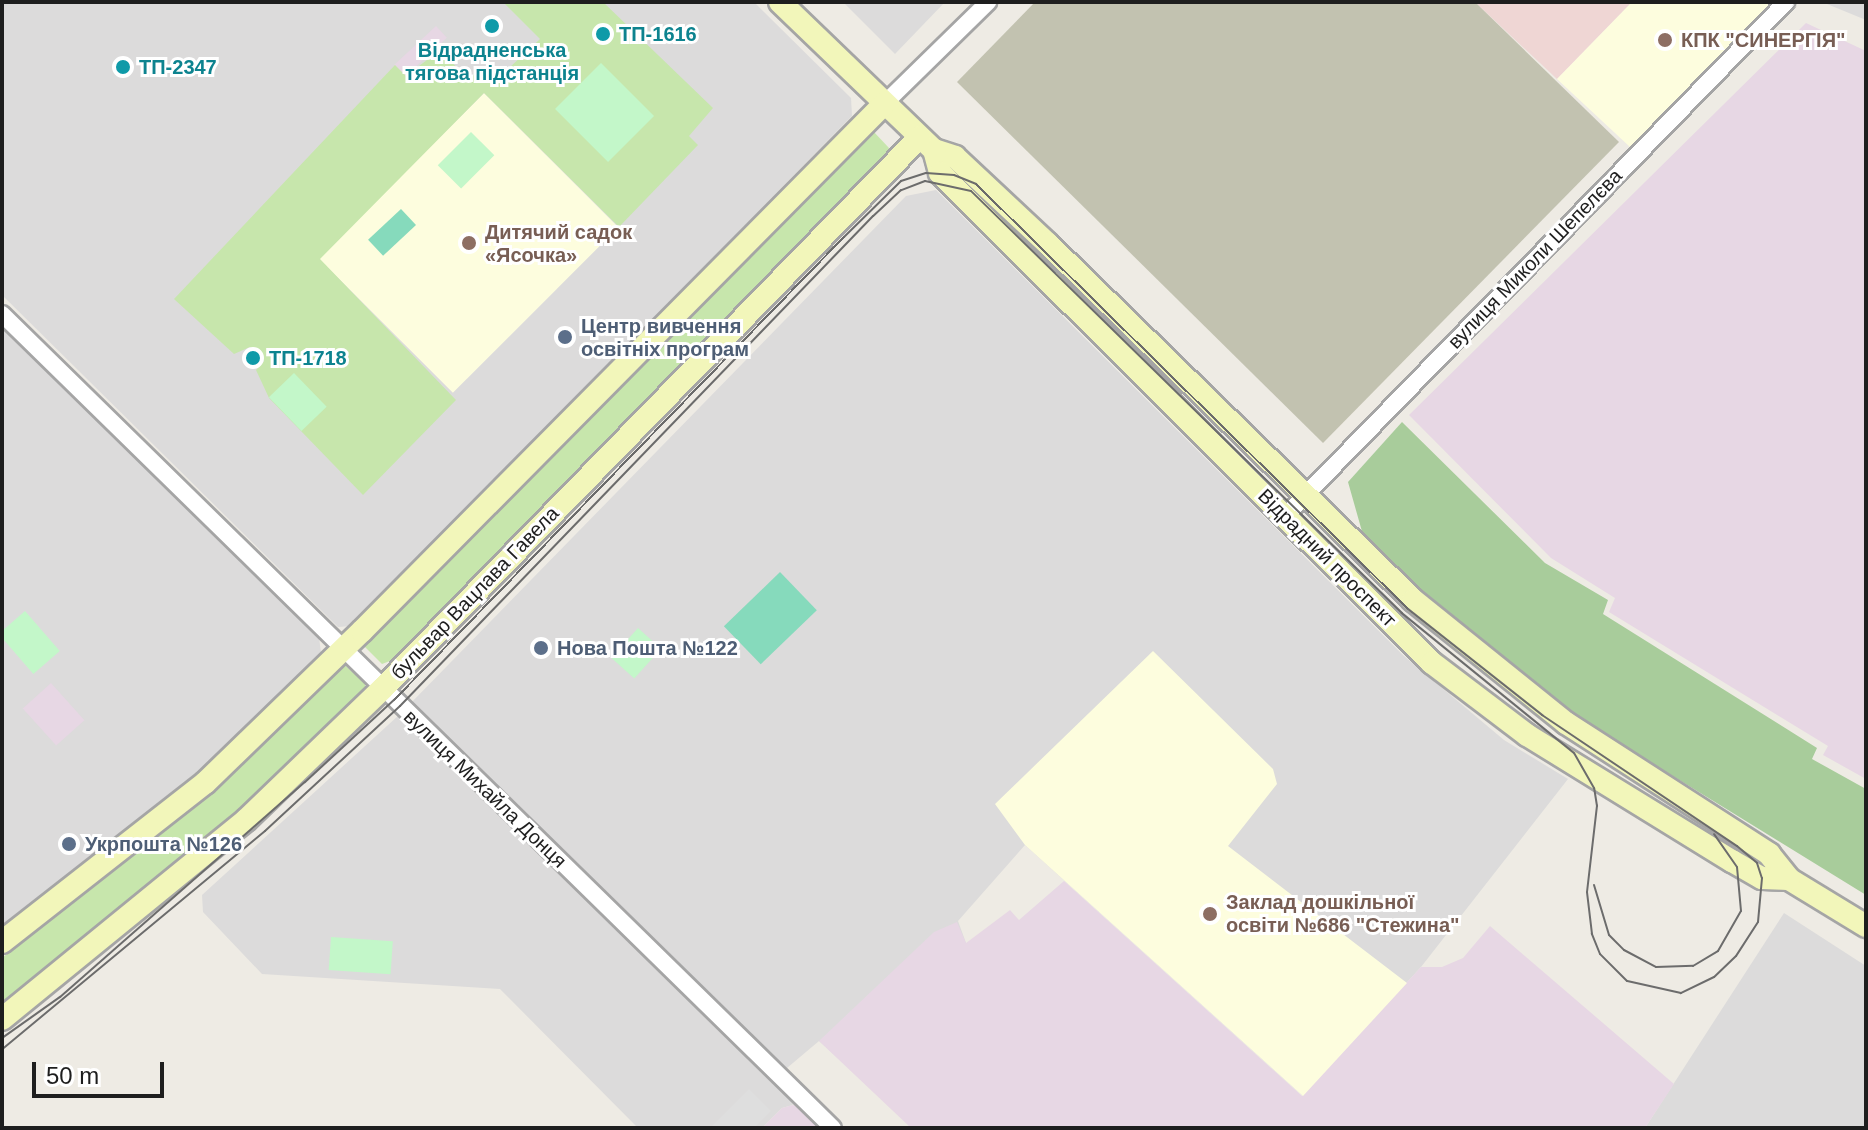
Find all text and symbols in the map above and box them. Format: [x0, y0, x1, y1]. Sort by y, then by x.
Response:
marker: Відрадненська тягова підстанція [483, 17, 501, 35]
place label: ТП-1616 [619, 22, 697, 46]
marker: ТП-1616 [594, 25, 612, 43]
place label: КПК "СИНЕРГІЯ" [1681, 28, 1846, 52]
marker: КПК "СИНЕРГІЯ" [1656, 31, 1674, 49]
place label: Відрадненська тягова підстанція [405, 38, 579, 85]
place label: ТП-2347 [139, 55, 217, 79]
marker: ТП-2347 [114, 58, 132, 76]
street label: вулиця Миколи Шепелєва [1443, 164, 1627, 354]
place label: Дитячий садок «Ясочка» [485, 220, 632, 267]
marker: Дитячий садок «Ясочка» [460, 234, 478, 252]
place label: Центр вивчення освітніх програм [581, 314, 749, 361]
marker: Центр вивчення освітніх програм [556, 328, 574, 346]
place label: ТП-1718 [269, 346, 347, 370]
marker: ТП-1718 [244, 349, 262, 367]
street label: Відрадний проспект [1253, 484, 1401, 632]
street label: бульвар Вацлава Гавела [386, 502, 564, 684]
place label: Нова Пошта №122 [557, 636, 738, 660]
marker: Нова Пошта №122 [532, 639, 550, 657]
street label: вулиця Михайла Донця [399, 705, 571, 873]
place label: Укрпошта №126 [85, 832, 242, 856]
marker: Укрпошта №126 [60, 835, 78, 853]
place label: Заклад дошкільної освіти №686 "Стежина" [1226, 890, 1460, 937]
marker: Заклад дошкільної освіти №686 "Стежина" [1201, 905, 1219, 923]
scale bar [36, 1046, 168, 1096]
text: 50 m [46, 1062, 99, 1089]

